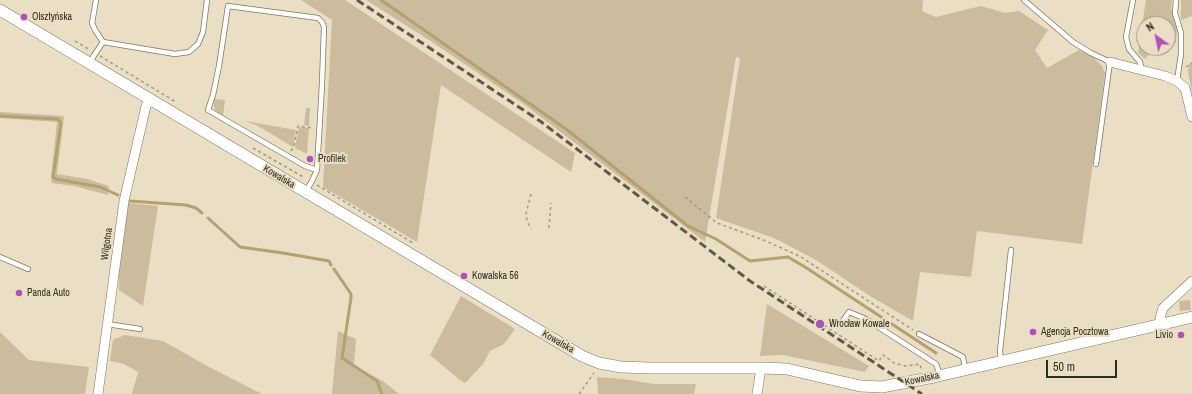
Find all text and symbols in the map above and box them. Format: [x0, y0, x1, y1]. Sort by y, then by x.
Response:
place label: Olsztyńska [32, 11, 72, 23]
marker: Olsztyńska [19, 12, 29, 22]
north arrow [1136, 16, 1176, 56]
text: N [1143, 19, 1157, 34]
place label: Profilek [318, 153, 346, 165]
marker: Profilek [305, 154, 315, 164]
street label: Kowalska [261, 163, 297, 191]
street label: Wilgotna [99, 227, 115, 261]
place label: Kowalska 56 [472, 270, 518, 282]
marker: Kowalska 56 [459, 271, 469, 281]
place label: Panda Auto [27, 287, 70, 299]
marker: Panda Auto [14, 288, 24, 298]
marker: Wrocław Kowale [814, 318, 826, 330]
place label: Wrocław Kowale [829, 318, 889, 330]
place label: Agencja Pocztowa [1041, 326, 1108, 338]
marker: Agencja Pocztowa [1028, 327, 1038, 337]
street label: Kowalska [540, 328, 576, 356]
place label: Livio [1155, 329, 1173, 341]
marker: Livio [1176, 330, 1186, 340]
scale bar [1048, 352, 1119, 378]
text: 50 m [1053, 359, 1075, 375]
street label: Kowalska [904, 369, 940, 389]

